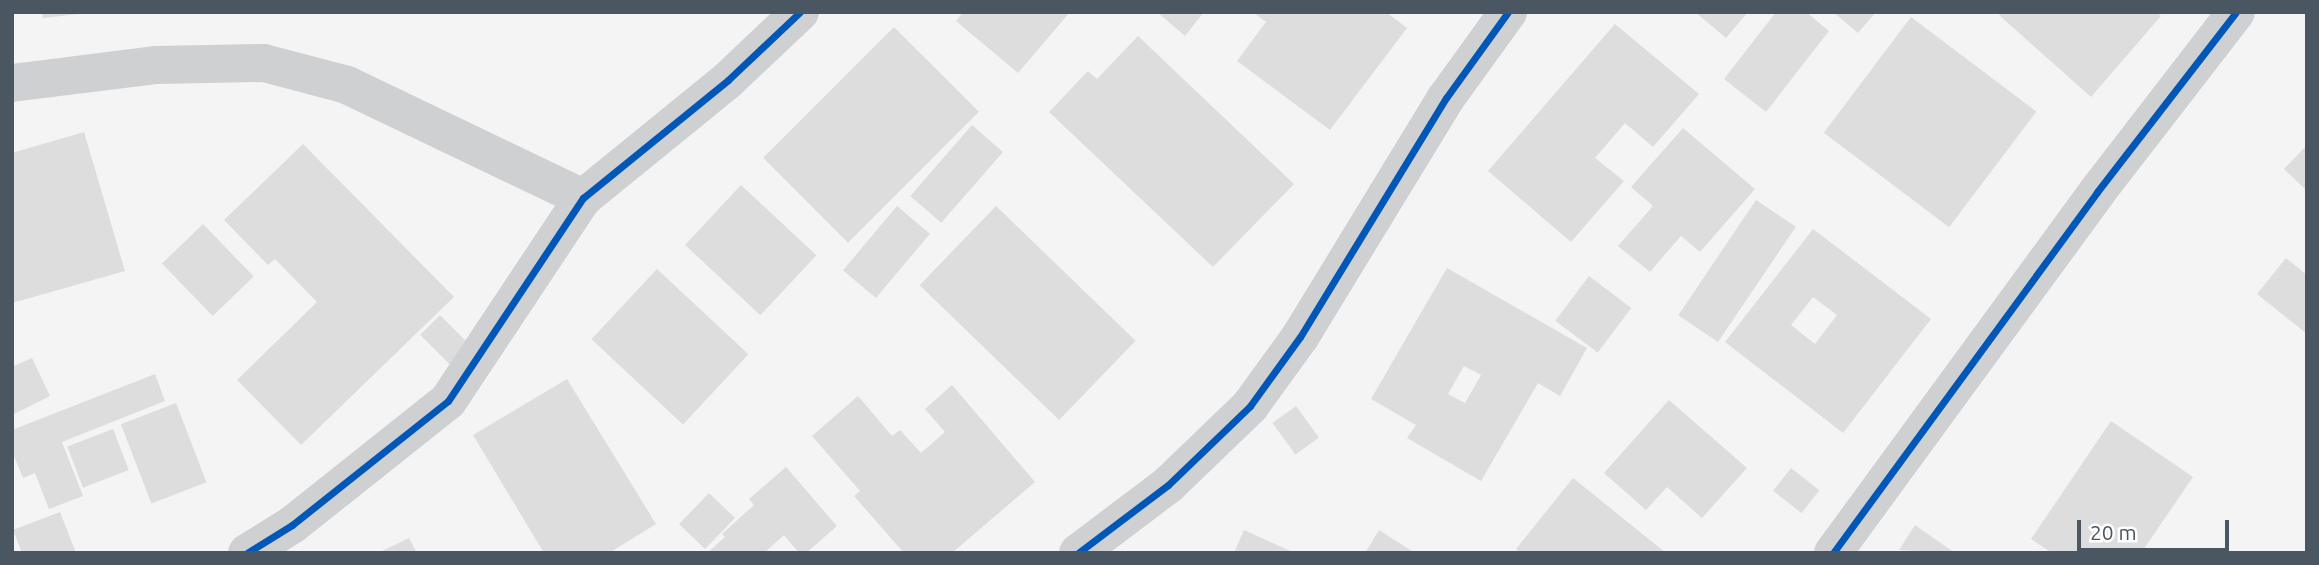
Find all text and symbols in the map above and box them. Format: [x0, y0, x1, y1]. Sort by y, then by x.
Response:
scale bar [2081, 505, 2233, 550]
text: 20 m [2090, 520, 2137, 544]

